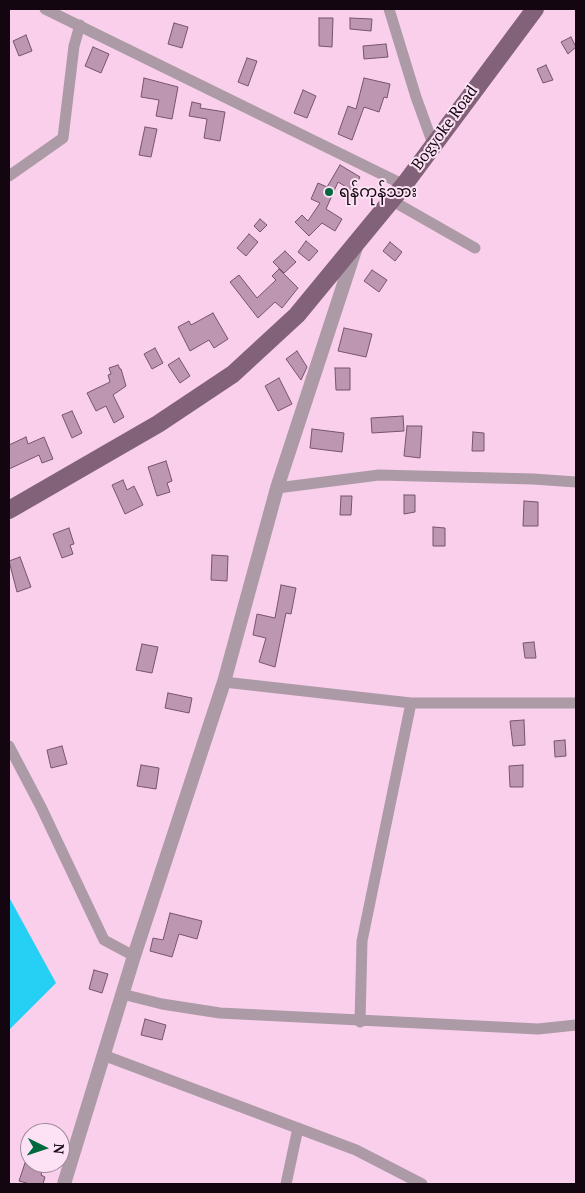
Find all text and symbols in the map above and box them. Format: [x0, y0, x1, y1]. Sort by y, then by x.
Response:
street label: Bogyoke Road [408, 82, 482, 174]
place label: ရန်ကုန်သား [339, 182, 417, 202]
marker: ရန်ကုန်သား [323, 186, 335, 198]
north arrow [20, 1123, 70, 1173]
text: N [50, 1143, 69, 1155]

